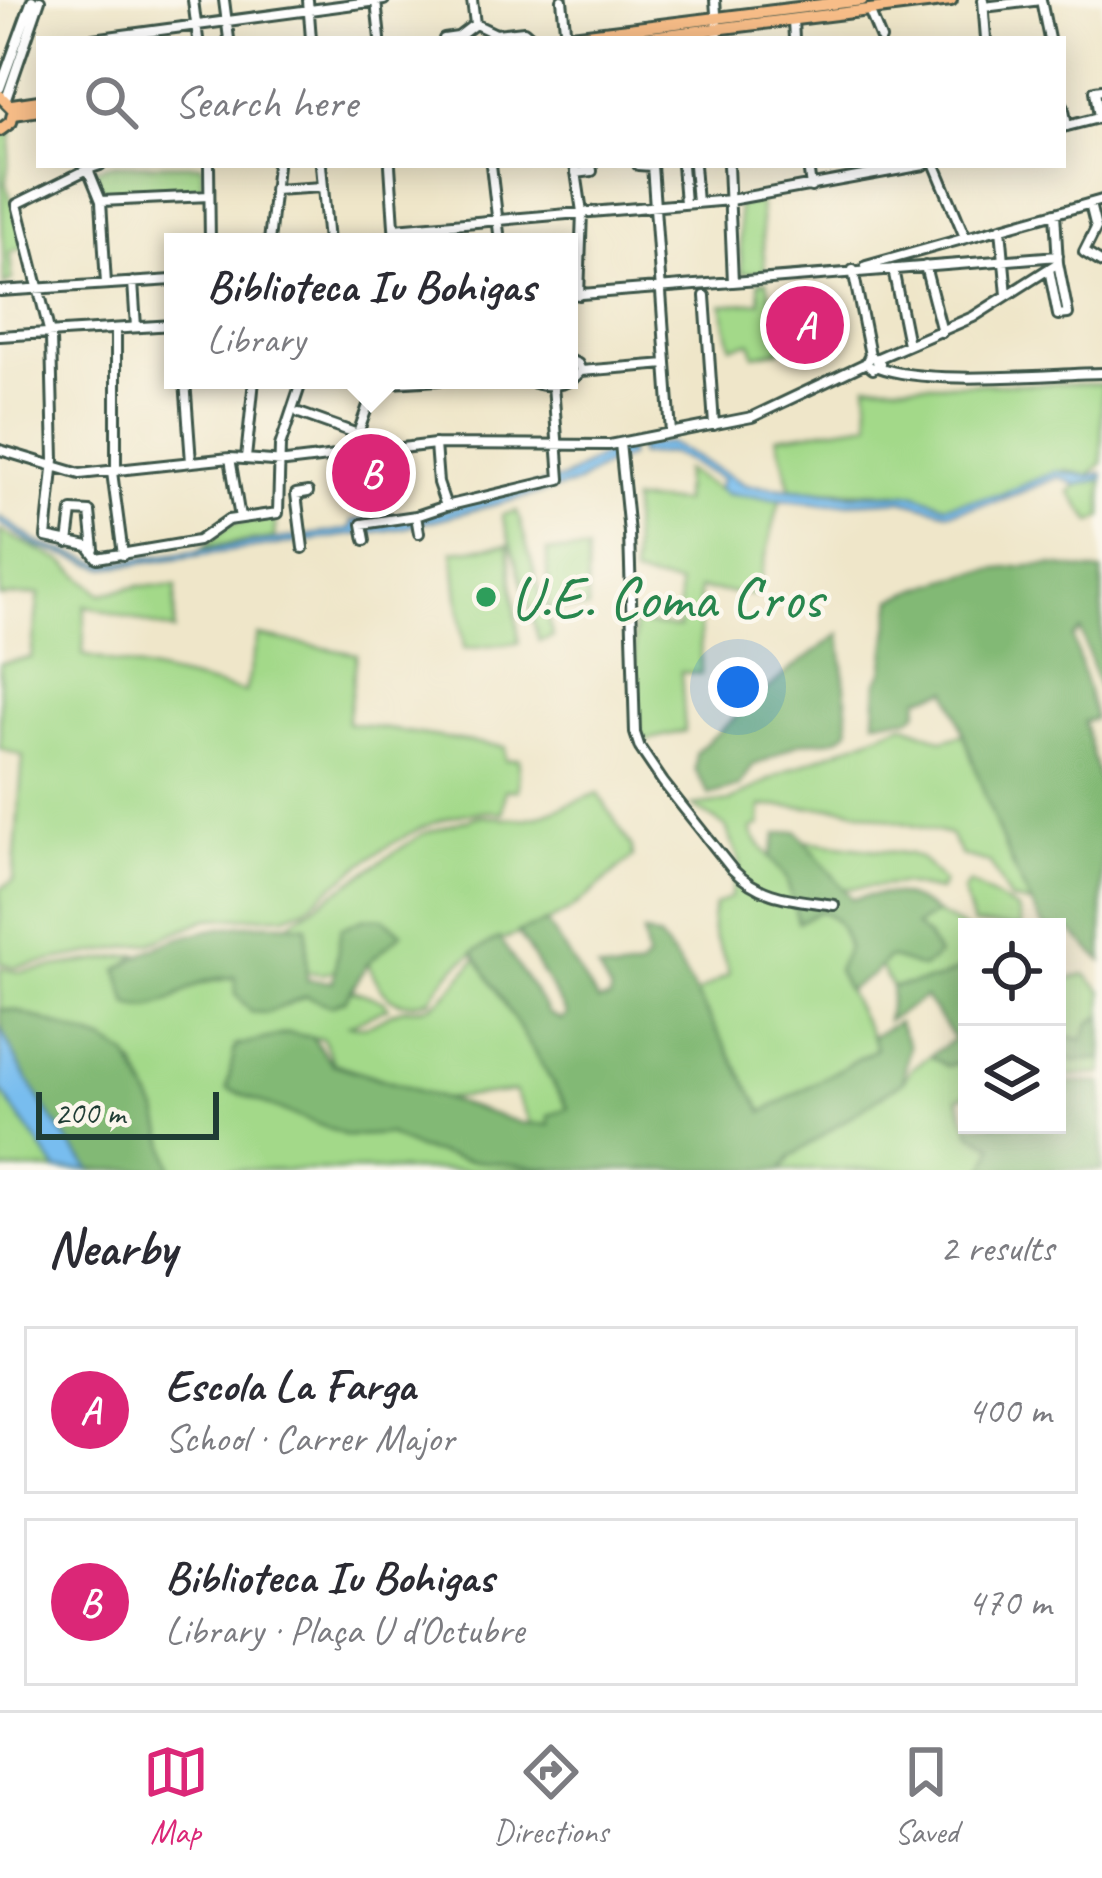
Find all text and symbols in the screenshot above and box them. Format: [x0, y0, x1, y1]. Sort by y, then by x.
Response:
search box [36, 36, 1066, 168]
icon: search [78, 69, 144, 135]
text: Search here [174, 74, 357, 131]
popup [164, 233, 578, 389]
text: Biblioteca Iu Bohigas [207, 258, 535, 315]
pin: A [766, 280, 844, 370]
text: Library [207, 315, 305, 364]
pin: B [332, 428, 410, 518]
place label: U.E. Coma Cros [510, 560, 827, 636]
marker: U.E. Coma Cros [473, 584, 499, 610]
your location [708, 657, 768, 717]
map controls [958, 918, 1066, 1134]
button: locate [958, 918, 1066, 1026]
button: layers [958, 1026, 1066, 1134]
scale bar [36, 1086, 219, 1139]
text: 200 m [54, 1092, 125, 1134]
text: Nearby [48, 1216, 176, 1280]
text: 2 results [940, 1224, 1054, 1273]
text: Escola La Farga [165, 1357, 415, 1414]
text: A [80, 1386, 100, 1435]
text: 400 m [967, 1386, 1051, 1435]
text: School · Carrer Major [165, 1414, 455, 1463]
text: Biblioteca Iu Bohigas [165, 1549, 493, 1606]
text: B [80, 1578, 100, 1627]
text: 470 m [967, 1578, 1051, 1627]
text: Library · Plaça U d'Octubre [165, 1606, 524, 1655]
tab: Map [143, 1739, 209, 1853]
tab: Directions [494, 1739, 608, 1853]
tab: Saved [893, 1739, 959, 1853]

